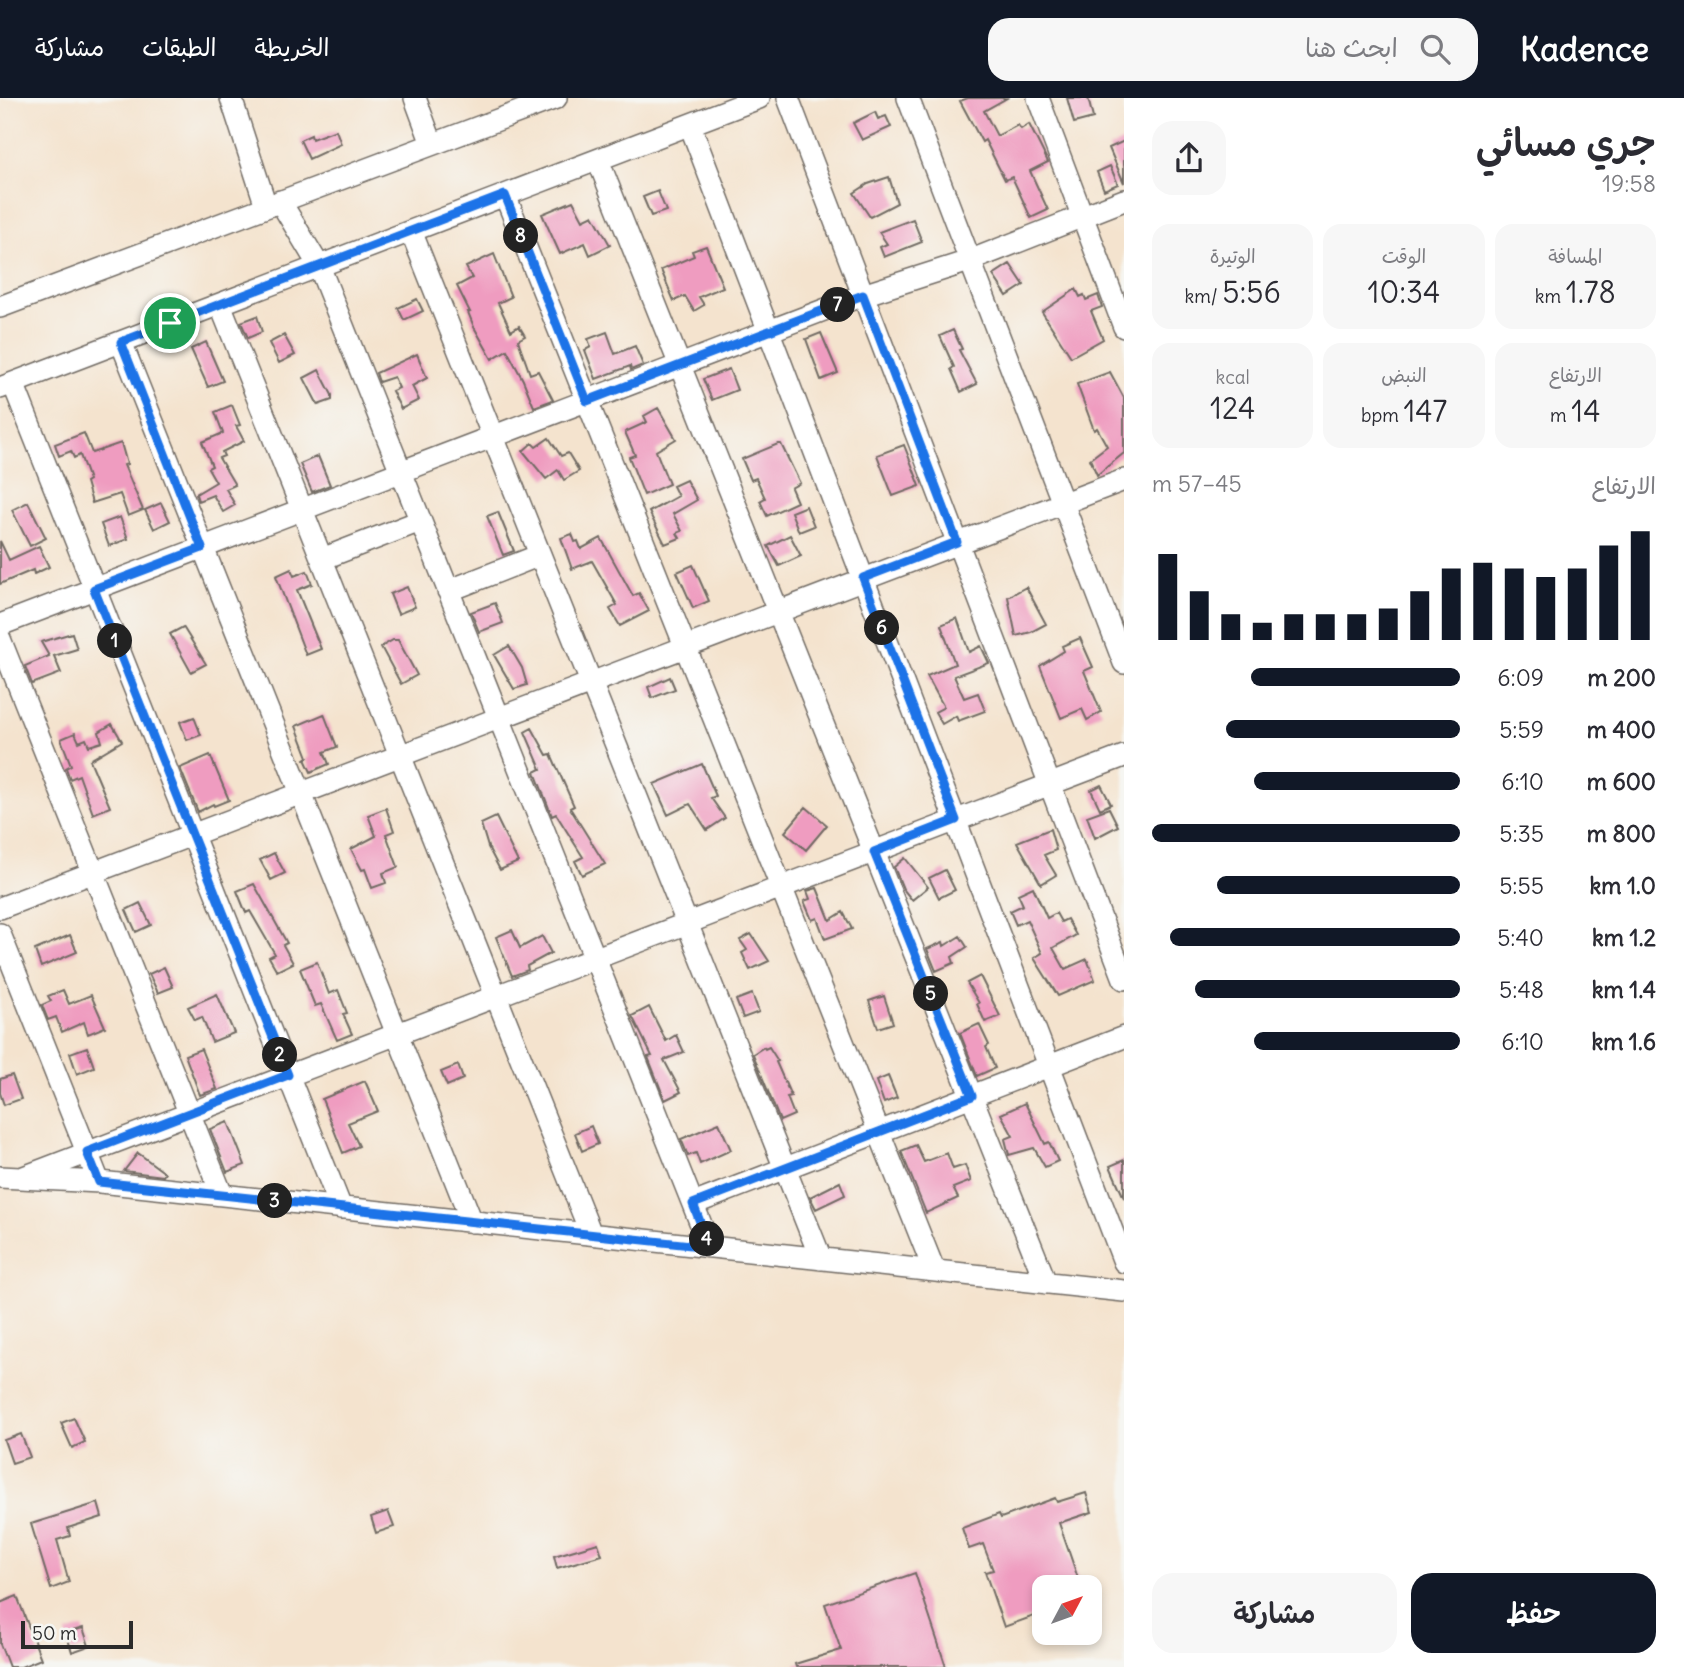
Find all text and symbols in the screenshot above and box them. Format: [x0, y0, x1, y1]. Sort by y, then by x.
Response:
search box [988, 18, 1478, 81]
text: Kadence [1520, 28, 1649, 70]
icon: search [1416, 30, 1454, 68]
text: ابحث هنا [1305, 31, 1398, 64]
text: مشاركة [35, 32, 104, 62]
text: الطبقات [142, 32, 217, 62]
text: الخريطة [255, 32, 329, 62]
text: جري مسائي [1476, 119, 1656, 166]
button: share [1152, 121, 1226, 195]
text: 19:58 [1602, 169, 1656, 198]
pin: 8 [504, 218, 538, 254]
text: 8 [515, 223, 526, 247]
text: الوتيرة [1210, 244, 1256, 268]
text: الوقت [1382, 244, 1426, 268]
text: المسافة [1548, 244, 1602, 268]
text: 5:56 [1222, 273, 1281, 311]
text: 10:34 [1368, 273, 1440, 311]
text: 1.78 [1566, 273, 1616, 311]
text: /km [1184, 284, 1222, 308]
text: km [1535, 284, 1566, 308]
pin: 7 [820, 288, 856, 322]
text: 7 [833, 292, 842, 316]
pin [140, 293, 200, 353]
icon: arrive [151, 304, 189, 342]
text: النبض [1381, 363, 1427, 387]
text: الارتفاع [1549, 363, 1602, 387]
text: kcal [1216, 365, 1250, 389]
text: 124 [1210, 389, 1255, 427]
text: 147 [1403, 392, 1447, 430]
text: 14 [1571, 392, 1601, 430]
text: bpm [1361, 403, 1403, 427]
text: m [1550, 403, 1571, 427]
text: 45–57 m [1152, 469, 1242, 498]
text: الارتفاع [1592, 471, 1656, 500]
pin: 6 [864, 610, 900, 646]
text: 6 [876, 615, 887, 639]
pin: 1 [97, 624, 132, 658]
text: 1 [111, 628, 118, 652]
text: 6:09 [1497, 663, 1544, 692]
text: 200 m [1587, 663, 1656, 692]
text: 5:59 [1499, 715, 1544, 744]
text: 400 m [1587, 715, 1656, 744]
text: 6:10 [1501, 767, 1544, 796]
text: 600 m [1587, 767, 1656, 796]
text: 5:35 [1499, 819, 1544, 848]
text: 800 m [1587, 819, 1656, 848]
text: 5:55 [1499, 871, 1544, 900]
text: 1.0 km [1590, 871, 1656, 900]
text: 5:40 [1497, 923, 1544, 952]
text: 1.2 km [1592, 923, 1656, 952]
text: 5:48 [1499, 975, 1544, 1004]
text: 1.4 km [1592, 975, 1656, 1004]
pin: 5 [914, 976, 948, 1012]
text: 5 [925, 981, 936, 1005]
text: 6:10 [1501, 1027, 1544, 1056]
text: 1.6 km [1591, 1027, 1656, 1056]
pin: 2 [262, 1038, 298, 1072]
text: 2 [274, 1042, 285, 1066]
pin: 3 [258, 1184, 292, 1218]
text: 3 [269, 1188, 280, 1212]
pin: 4 [690, 1222, 724, 1256]
text: 4 [701, 1226, 712, 1250]
button: مشاركة [1152, 1573, 1397, 1653]
button: حفظ [1411, 1573, 1656, 1653]
north arrow [1032, 1575, 1102, 1645]
map controls [1032, 1575, 1102, 1645]
scale bar [21, 1618, 133, 1650]
text: 50 m [32, 1621, 77, 1645]

